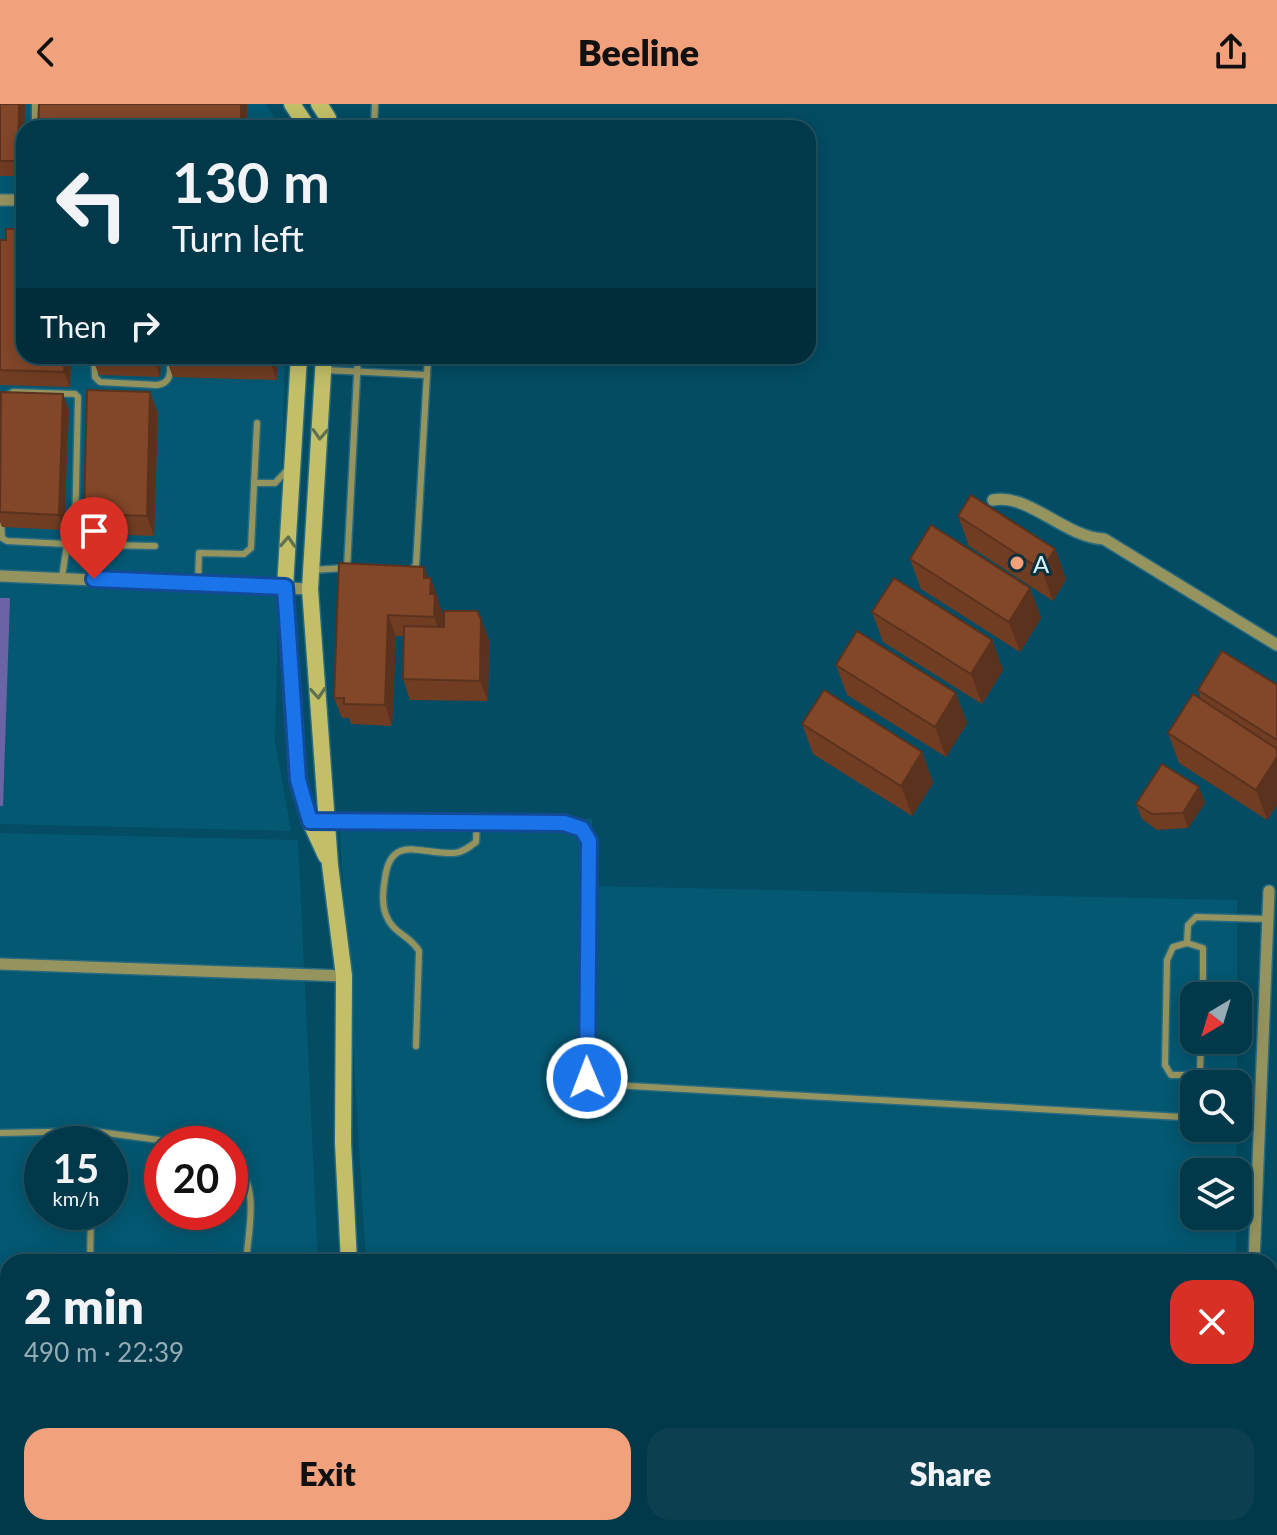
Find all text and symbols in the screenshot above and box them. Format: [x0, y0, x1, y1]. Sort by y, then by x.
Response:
icon: back [24, 30, 68, 74]
text: Beeline [578, 30, 699, 74]
icon: share [1209, 30, 1253, 74]
text: 130 m [172, 148, 330, 215]
icon: left [40, 152, 144, 256]
text: Turn left [172, 216, 304, 260]
icon: right [123, 304, 167, 348]
text: Then [40, 308, 107, 344]
one-way arrow [311, 428, 328, 441]
pin [60, 497, 128, 579]
icon: arrive [72, 509, 116, 553]
one-way arrow [279, 535, 296, 548]
place label: A [1033, 549, 1050, 578]
marker: A [1008, 554, 1026, 572]
one-way arrow [309, 687, 326, 700]
north arrow [1180, 982, 1252, 1054]
map controls [1180, 982, 1252, 1230]
position arrow [545, 1036, 629, 1120]
button: search [1180, 1070, 1252, 1142]
speed limit sign: 20 [144, 1126, 248, 1230]
text: 15 [53, 1144, 99, 1192]
button: layers [1180, 1158, 1252, 1230]
text: km/h [53, 1186, 99, 1210]
text: 2 min [24, 1277, 144, 1334]
button: close [1170, 1280, 1254, 1364]
text: 490 m · 22:39 [24, 1336, 184, 1368]
button: Exit [24, 1428, 631, 1520]
button: Share [647, 1428, 1254, 1520]

